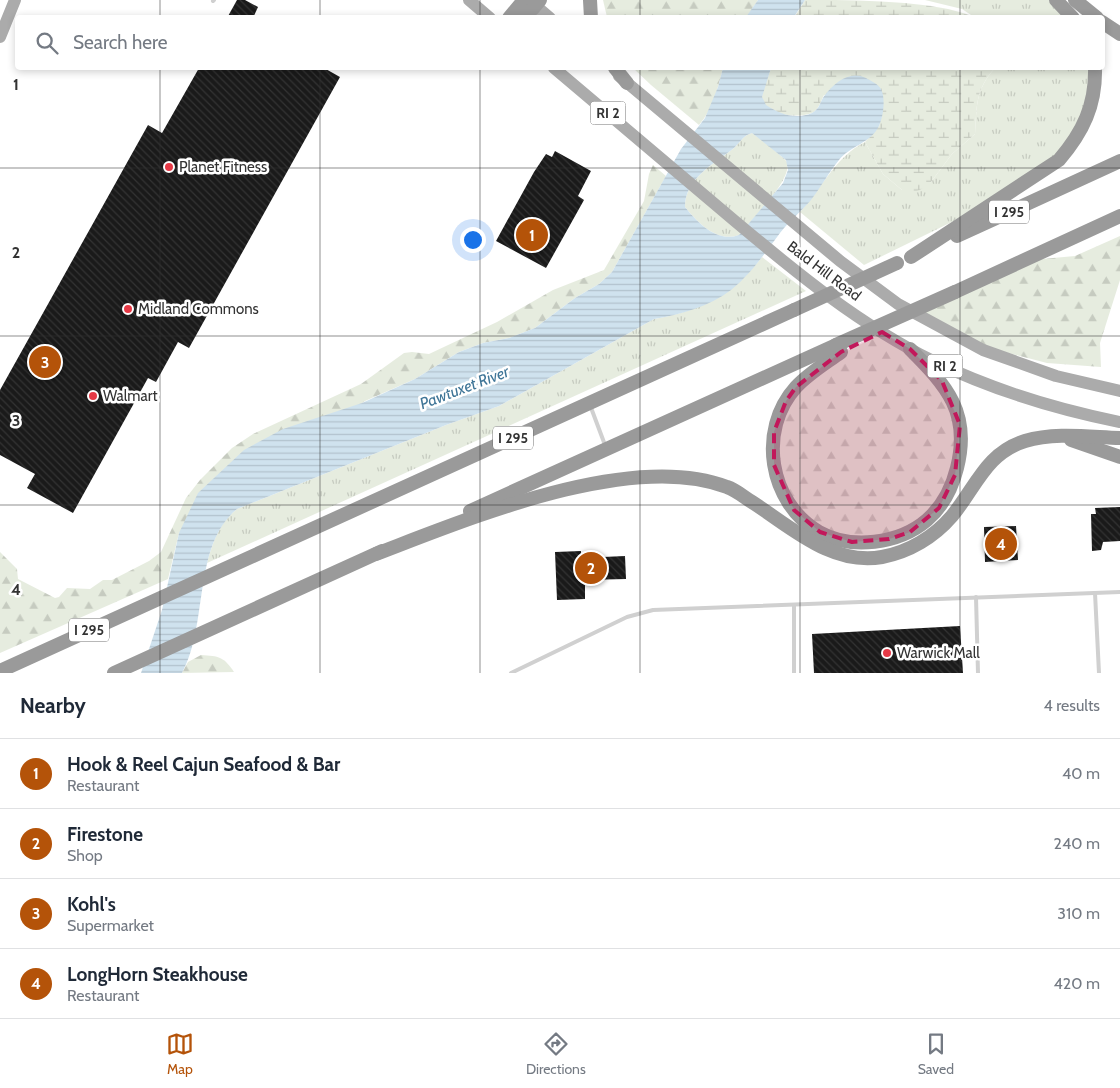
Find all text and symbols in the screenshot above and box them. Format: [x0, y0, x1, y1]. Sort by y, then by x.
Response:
search box [15, 15, 1105, 70]
icon: search [33, 29, 61, 57]
text: Search here [73, 31, 167, 54]
text: 1 [13, 75, 19, 94]
road number: RI 2 [590, 102, 626, 125]
place label: Planet Fitness [179, 158, 267, 176]
marker: Planet Fitness [163, 161, 175, 173]
road number: I 295 [989, 200, 1029, 223]
pin: 1 [516, 216, 548, 254]
your location [460, 227, 486, 253]
street label: Bald Hill Road [783, 237, 865, 305]
text: 2 [12, 243, 20, 262]
place label: Midland Commons [138, 300, 259, 318]
marker: Midland Commons [122, 303, 134, 315]
pin: 3 [29, 343, 61, 381]
road number: RI 2 [928, 354, 962, 378]
water label: Pawtuxet River [417, 361, 513, 413]
place label: Walmart [103, 387, 157, 405]
marker: Walmart [87, 390, 99, 402]
text: 3 [12, 411, 20, 430]
road number: I 295 [493, 426, 533, 449]
pin: 4 [985, 525, 1017, 563]
pin: 2 [575, 549, 607, 587]
text: 4 [11, 580, 21, 599]
road number: I 295 [69, 618, 109, 642]
place label: Warwick Mall [897, 644, 980, 662]
marker: Warwick Mall [881, 647, 893, 659]
text: Nearby [20, 693, 86, 718]
text: 4 results [1043, 696, 1100, 715]
text: Hook & Reel Cajun Seafood & Bar [67, 753, 340, 776]
text: 1 [33, 764, 39, 783]
text: 40 m [1062, 764, 1100, 783]
text: Restaurant [67, 776, 139, 795]
text: Firestone [67, 823, 143, 846]
text: 2 [32, 834, 40, 853]
text: 240 m [1054, 834, 1100, 853]
text: Shop [67, 846, 103, 865]
text: Kohl's [67, 893, 116, 916]
text: 3 [32, 904, 40, 923]
text: 310 m [1057, 904, 1100, 923]
text: Supermarket [67, 916, 154, 935]
text: LongHorn Steakhouse [67, 963, 248, 986]
text: 4 [31, 974, 41, 993]
text: 420 m [1054, 974, 1100, 993]
text: Restaurant [67, 986, 139, 1005]
tab: Map [166, 1030, 194, 1078]
tab: Directions [526, 1030, 586, 1078]
tab: Saved [918, 1030, 954, 1078]

